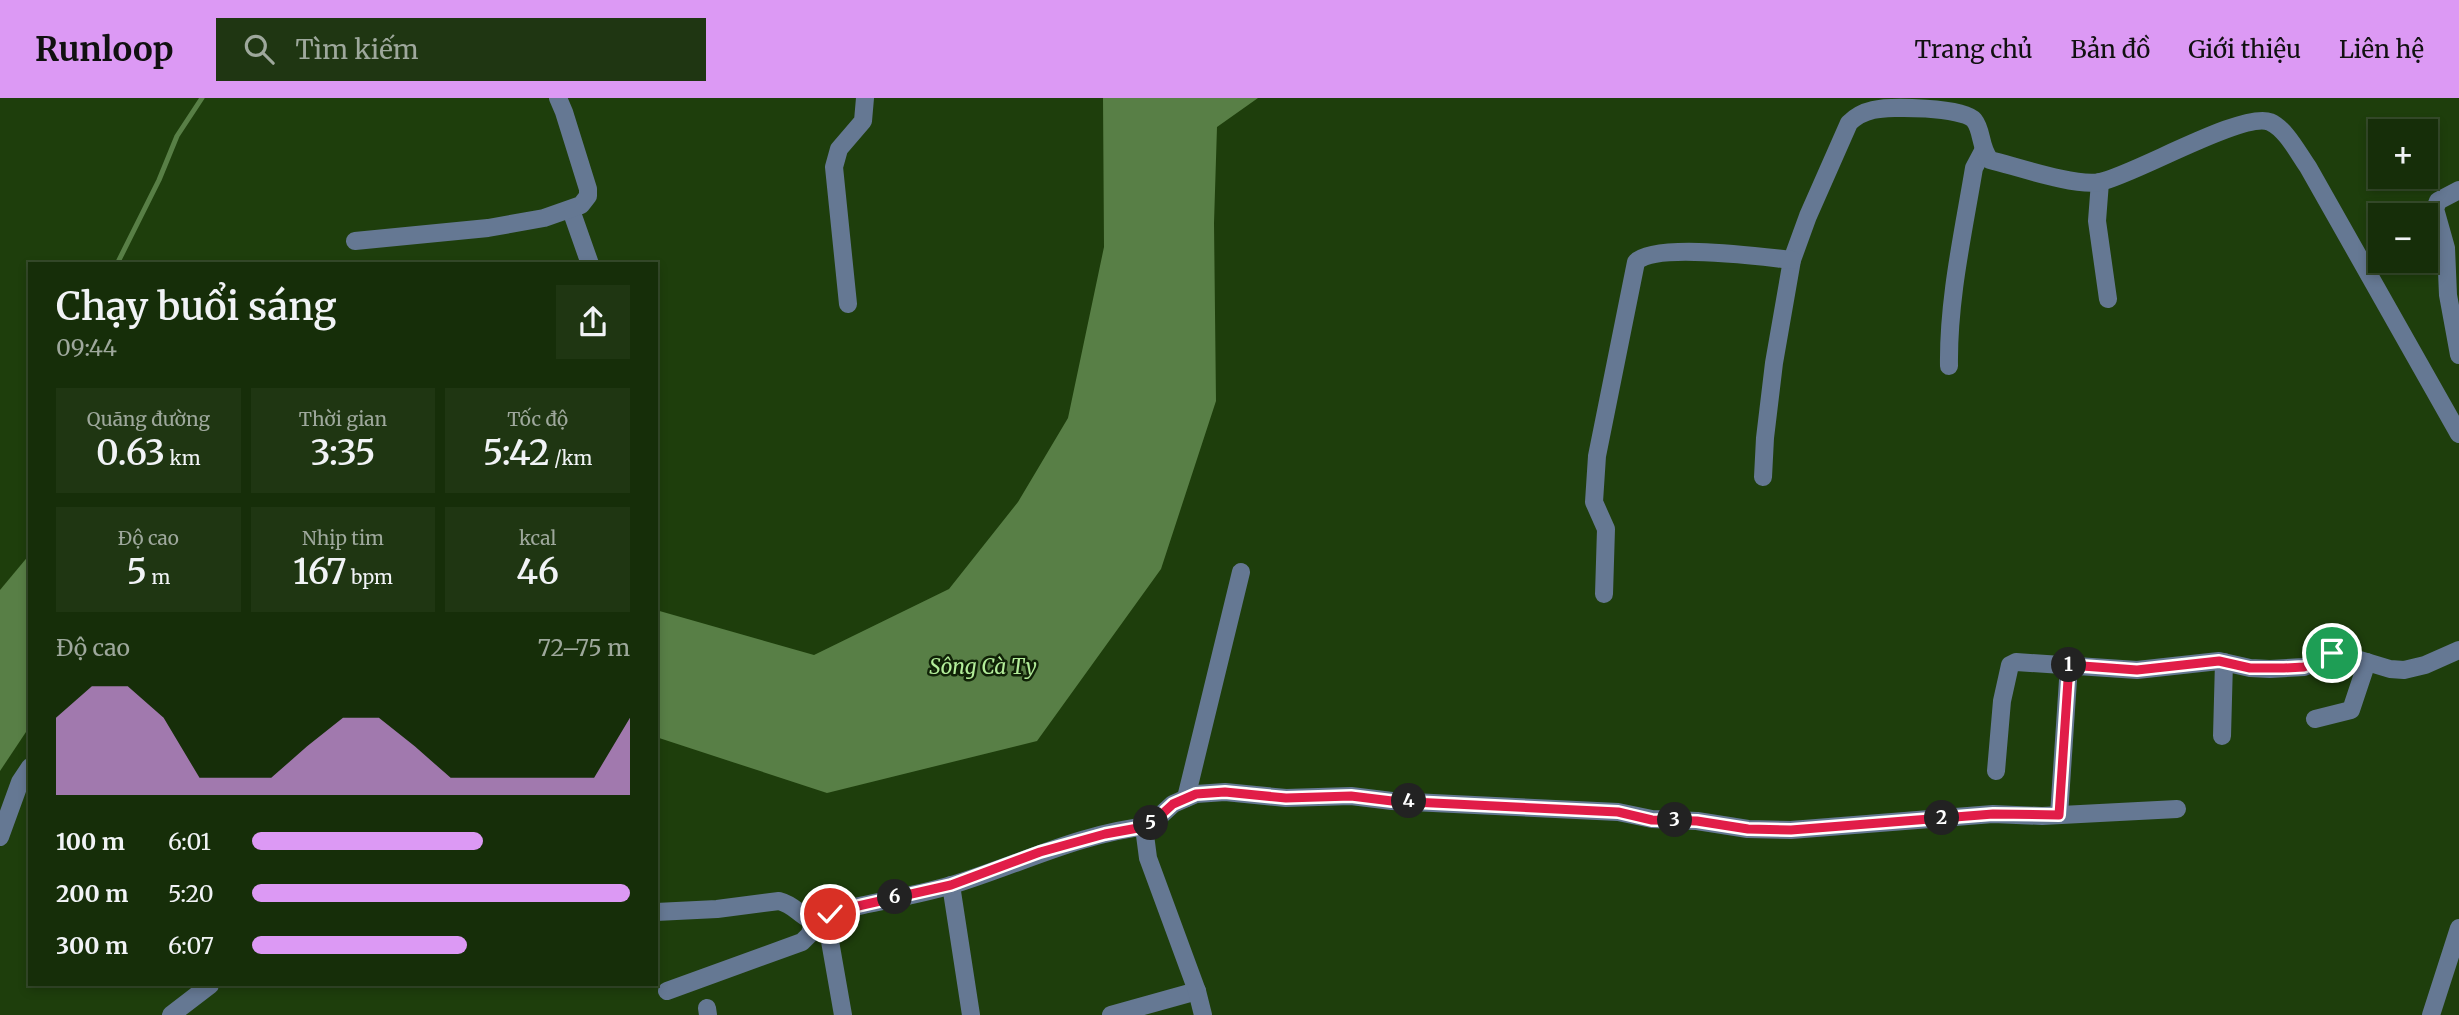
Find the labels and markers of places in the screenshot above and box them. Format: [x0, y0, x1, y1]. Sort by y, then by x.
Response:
pin [2302, 623, 2362, 683]
pin: 1 [2052, 648, 2086, 682]
pin: 4 [1392, 784, 1426, 818]
pin: 2 [1924, 800, 1960, 836]
pin: 3 [1658, 802, 1692, 838]
pin: 5 [1134, 806, 1168, 840]
pin: 6 [878, 880, 912, 914]
pin [800, 884, 860, 944]

